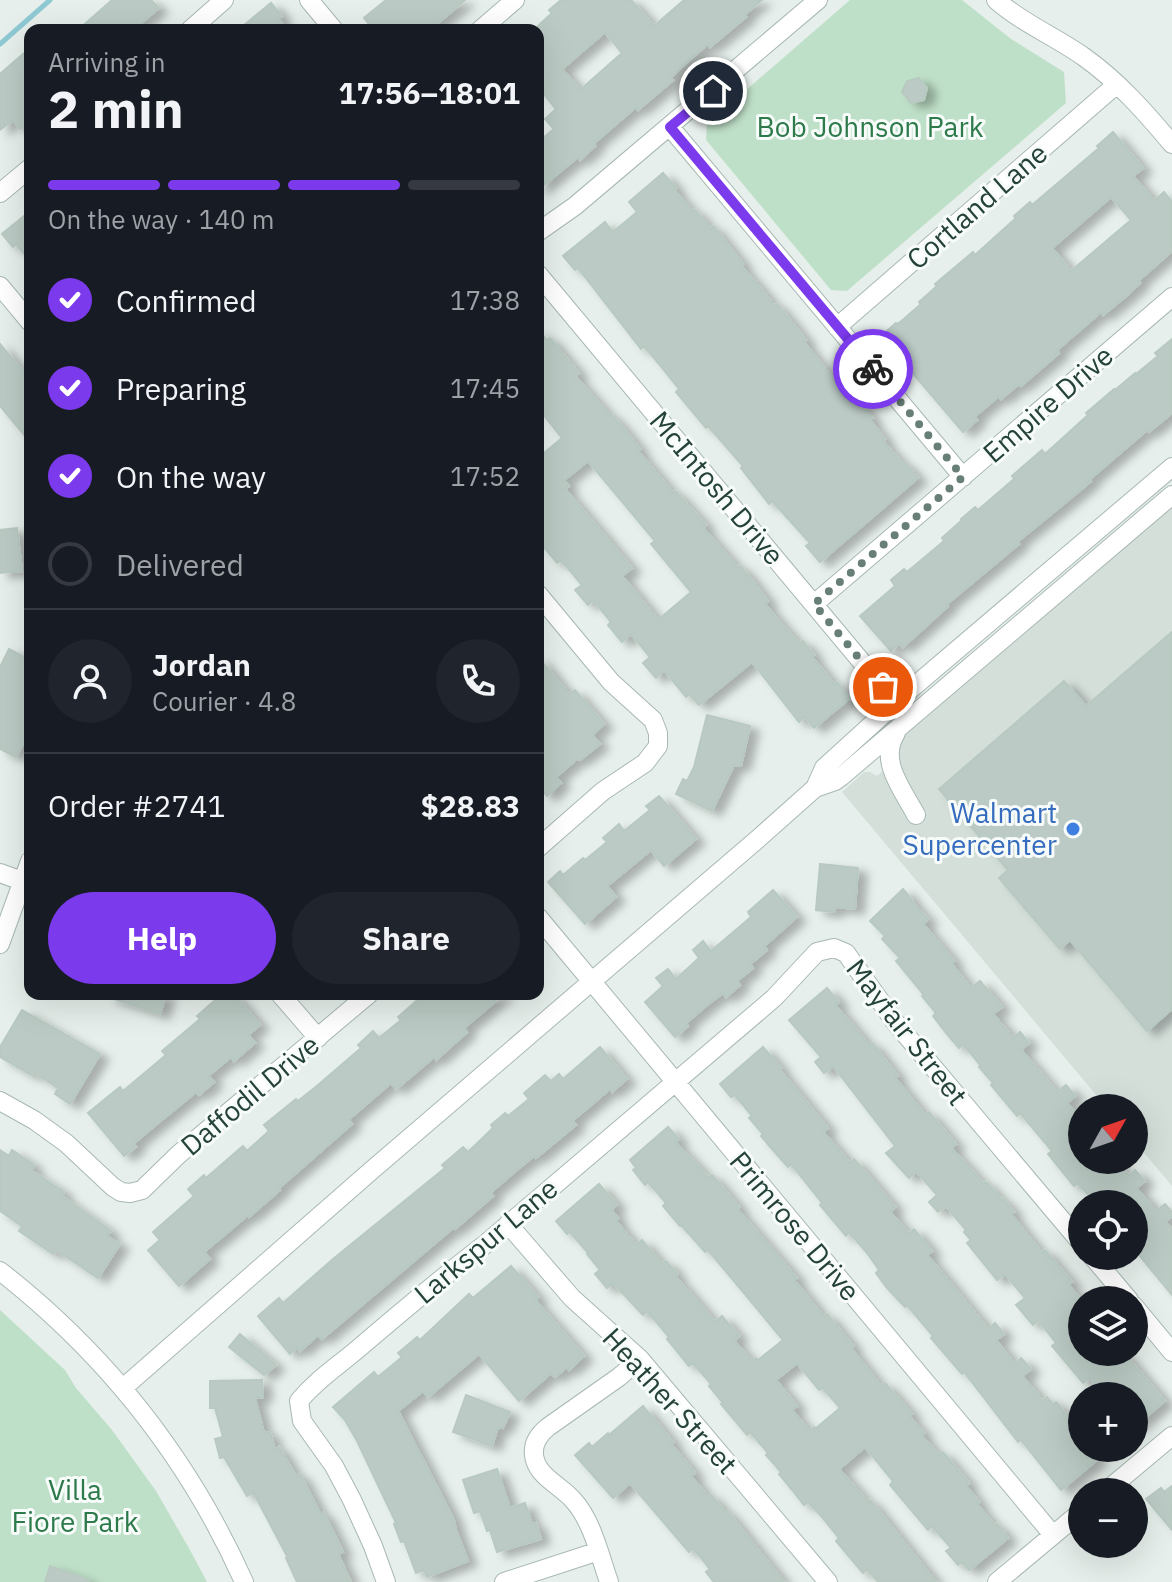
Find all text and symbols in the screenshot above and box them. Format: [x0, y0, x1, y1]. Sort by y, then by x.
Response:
text: Arriving in [48, 45, 165, 79]
pin [679, 57, 747, 125]
icon: home [691, 69, 735, 113]
text: 17:56–18:01 [339, 73, 520, 112]
text: 2 min [48, 75, 184, 142]
park label: Bob Johnson Park [756, 108, 984, 145]
street label: Cortland Lane [899, 134, 1055, 277]
text: On the way · 140 m [48, 202, 274, 236]
icon: check [48, 278, 92, 322]
text: Confirmed [116, 281, 257, 320]
text: 17:38 [450, 283, 520, 317]
courier [833, 329, 913, 409]
street label: Empire Drive [975, 337, 1121, 470]
icon: bike [851, 347, 895, 391]
icon: check [48, 366, 92, 410]
text: Preparing [116, 369, 246, 408]
text: 17:45 [450, 371, 520, 405]
street label: McIntosh Drive [642, 403, 793, 573]
icon: check [48, 454, 92, 498]
text: On the way [116, 457, 266, 496]
text: 17:52 [450, 459, 520, 493]
text: Delivered [116, 545, 244, 584]
button: person [48, 639, 132, 723]
button: phone [436, 639, 520, 723]
text: Jordan [152, 645, 251, 684]
pin [849, 653, 917, 721]
icon: bag [861, 665, 905, 709]
text: Courier · 4.8 [152, 684, 296, 718]
text: Order #2741 [48, 786, 225, 825]
text: $28.83 [421, 786, 520, 825]
place label: Walmart Supercenter [903, 794, 1057, 863]
marker: Walmart Supercenter [1064, 820, 1082, 838]
button: Help [48, 892, 276, 984]
button: Share [292, 892, 520, 984]
street label: Mayfair Street [839, 951, 976, 1113]
street label: Daffodil Drive [173, 1026, 327, 1163]
north arrow [1068, 1094, 1148, 1174]
map controls [1068, 1094, 1148, 1558]
street label: Primrose Drive [722, 1143, 869, 1308]
street label: Larkspur Lane [406, 1170, 565, 1312]
button: locate [1068, 1190, 1148, 1270]
button: layers [1068, 1286, 1148, 1366]
street label: Heather Street [595, 1320, 746, 1482]
button: + [1068, 1382, 1148, 1462]
park label: Villa Fiore Park [11, 1471, 139, 1540]
button: − [1068, 1478, 1148, 1558]

